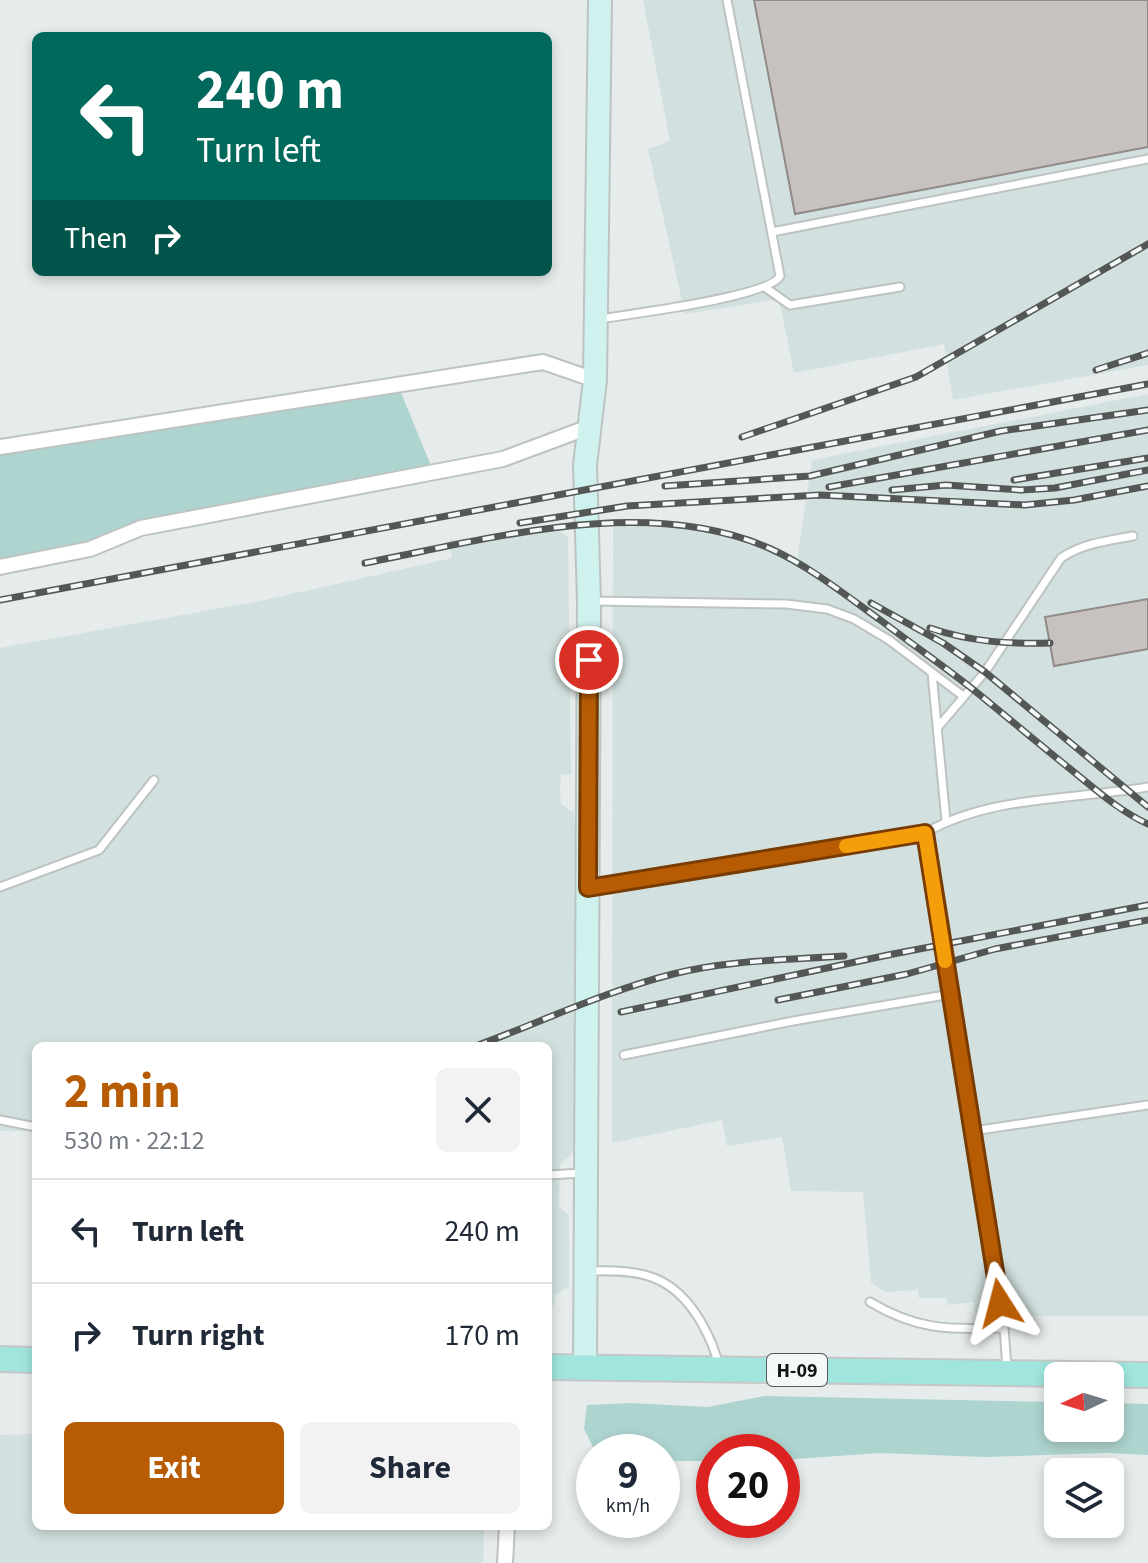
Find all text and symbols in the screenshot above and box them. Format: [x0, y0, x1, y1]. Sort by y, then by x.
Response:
text: 240 m [196, 51, 344, 130]
icon: left [64, 64, 168, 168]
text: Turn left [196, 125, 321, 176]
icon: right [144, 216, 188, 260]
text: Then [64, 217, 128, 260]
pin [555, 626, 623, 694]
icon: arrive [567, 638, 611, 682]
text: 2 min [64, 1058, 181, 1126]
button: close [436, 1068, 520, 1152]
text: 530 m · 22:12 [64, 1122, 205, 1159]
icon: left [64, 1209, 108, 1253]
text: Turn left [132, 1210, 244, 1253]
text: 240 m [444, 1210, 520, 1253]
position arrow [958, 1261, 1042, 1345]
icon: right [64, 1313, 108, 1357]
text: Turn right [132, 1314, 264, 1357]
text: 170 m [444, 1314, 520, 1357]
road number: Н-09 [767, 1354, 827, 1386]
north arrow [1044, 1362, 1124, 1442]
map controls [1044, 1362, 1124, 1538]
button: Exit [64, 1422, 284, 1514]
button: Share [300, 1422, 520, 1514]
speed limit sign: 20 [696, 1434, 800, 1538]
text: 9 [617, 1447, 639, 1504]
button: layers [1044, 1458, 1124, 1538]
text: km/h [606, 1492, 650, 1520]

